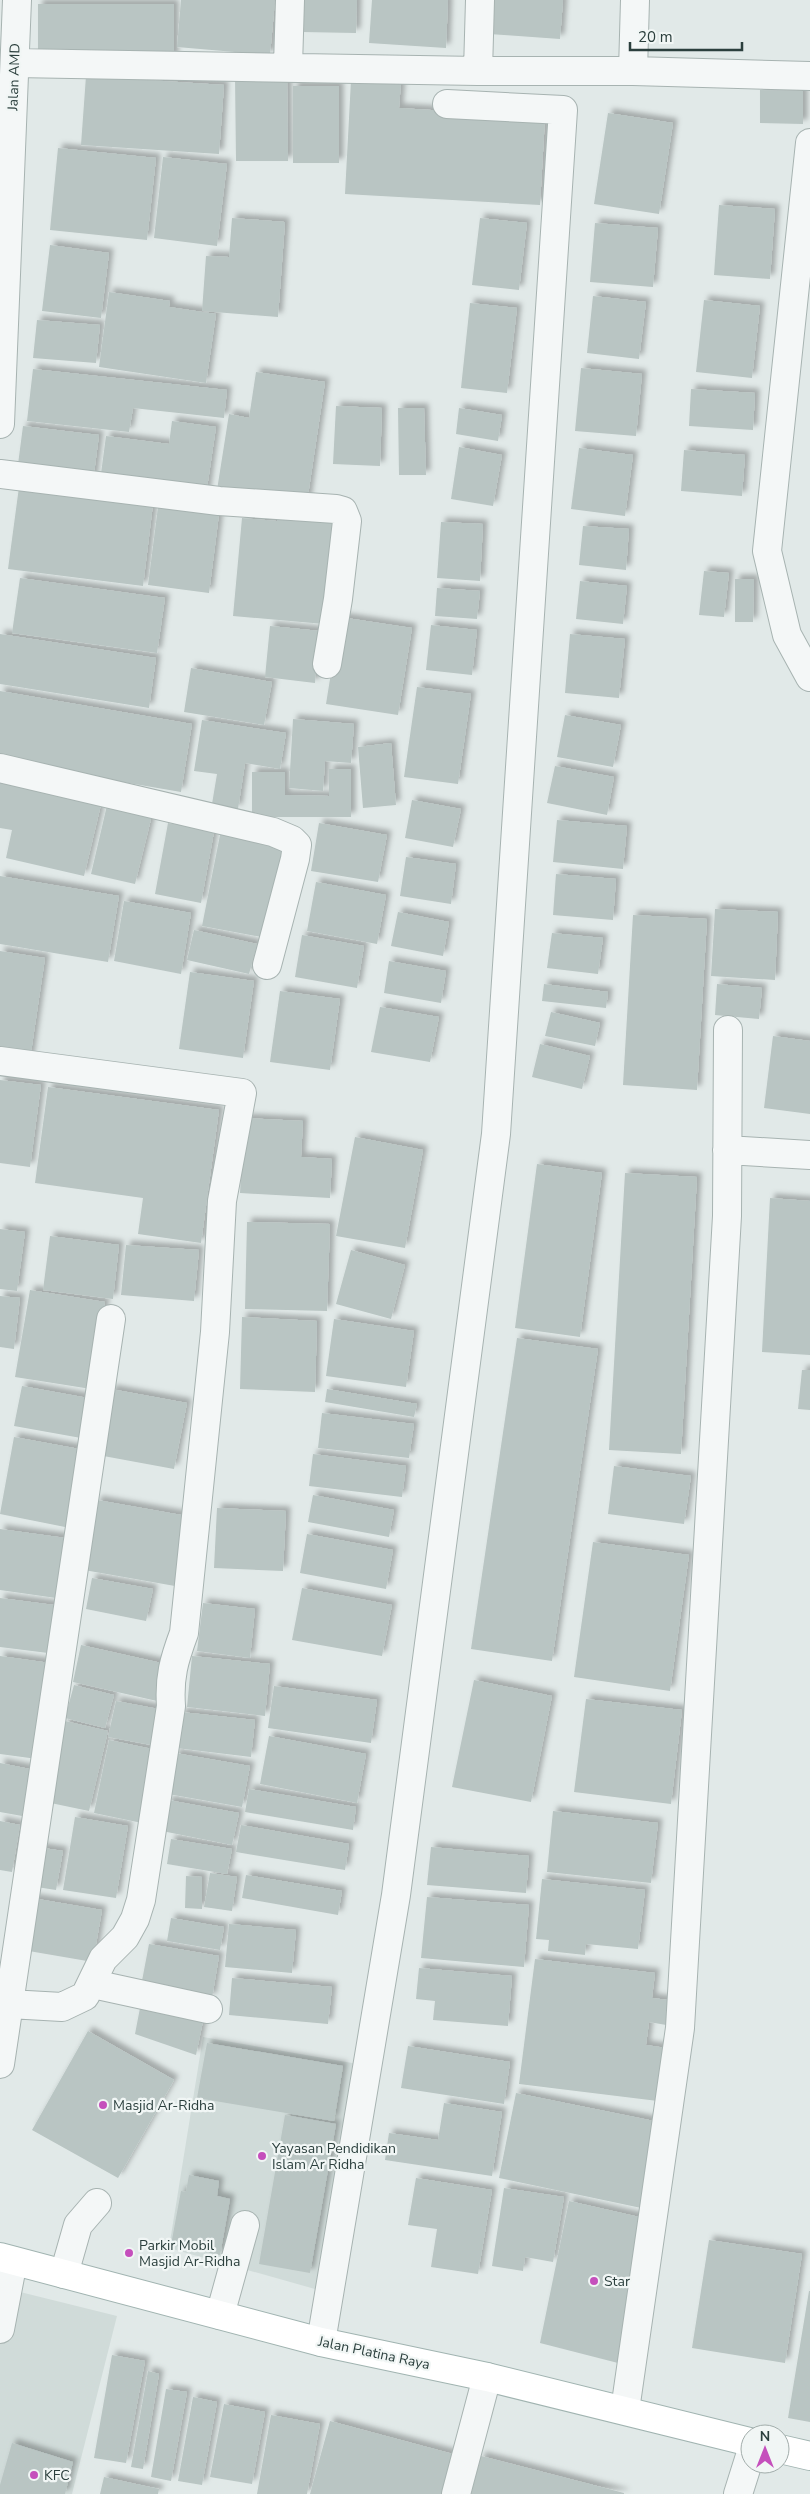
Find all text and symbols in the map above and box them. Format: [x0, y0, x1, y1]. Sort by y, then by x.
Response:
scale bar [630, 20, 742, 52]
text: 20 m [638, 27, 673, 47]
street label: Jalan AMD [3, 43, 25, 112]
place label: Masjid Ar-Ridha [113, 2096, 214, 2115]
marker: Masjid Ar-Ridha [97, 2099, 109, 2111]
place label: Yayasan Pendidikan Islam Ar Ridha [271, 2139, 396, 2174]
marker: Yayasan Pendidikan Islam Ar Ridha [256, 2150, 268, 2162]
place label: Parkir Mobil Masjid Ar-Ridha [139, 2236, 240, 2271]
marker: Parkir Mobil Masjid Ar-Ridha [123, 2247, 135, 2259]
place label: Star [604, 2272, 630, 2291]
marker: Star [588, 2275, 600, 2287]
street label: Jalan Platina Raya [315, 2332, 432, 2374]
north arrow [740, 2424, 790, 2474]
text: N [760, 2427, 770, 2446]
place label: KFC [44, 2466, 70, 2485]
marker: KFC [28, 2469, 40, 2481]

